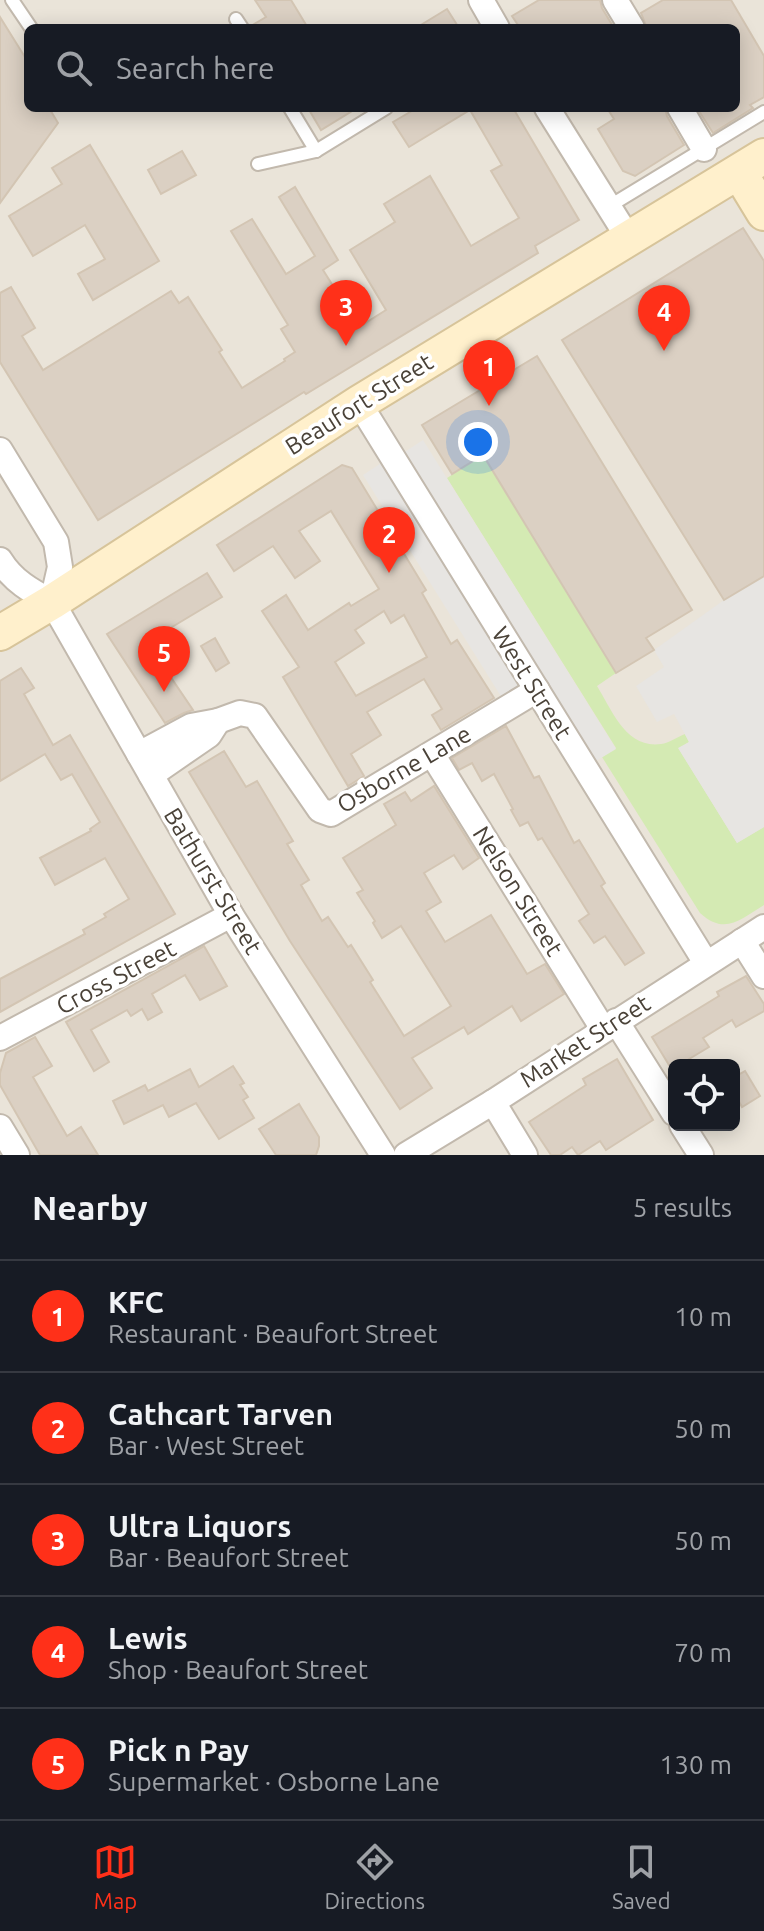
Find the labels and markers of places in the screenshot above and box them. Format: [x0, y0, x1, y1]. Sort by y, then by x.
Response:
pin: 3 [320, 280, 372, 346]
pin: 4 [638, 285, 690, 351]
pin: 1 [463, 340, 515, 406]
pin: 2 [363, 507, 415, 573]
pin: 5 [138, 626, 190, 692]

